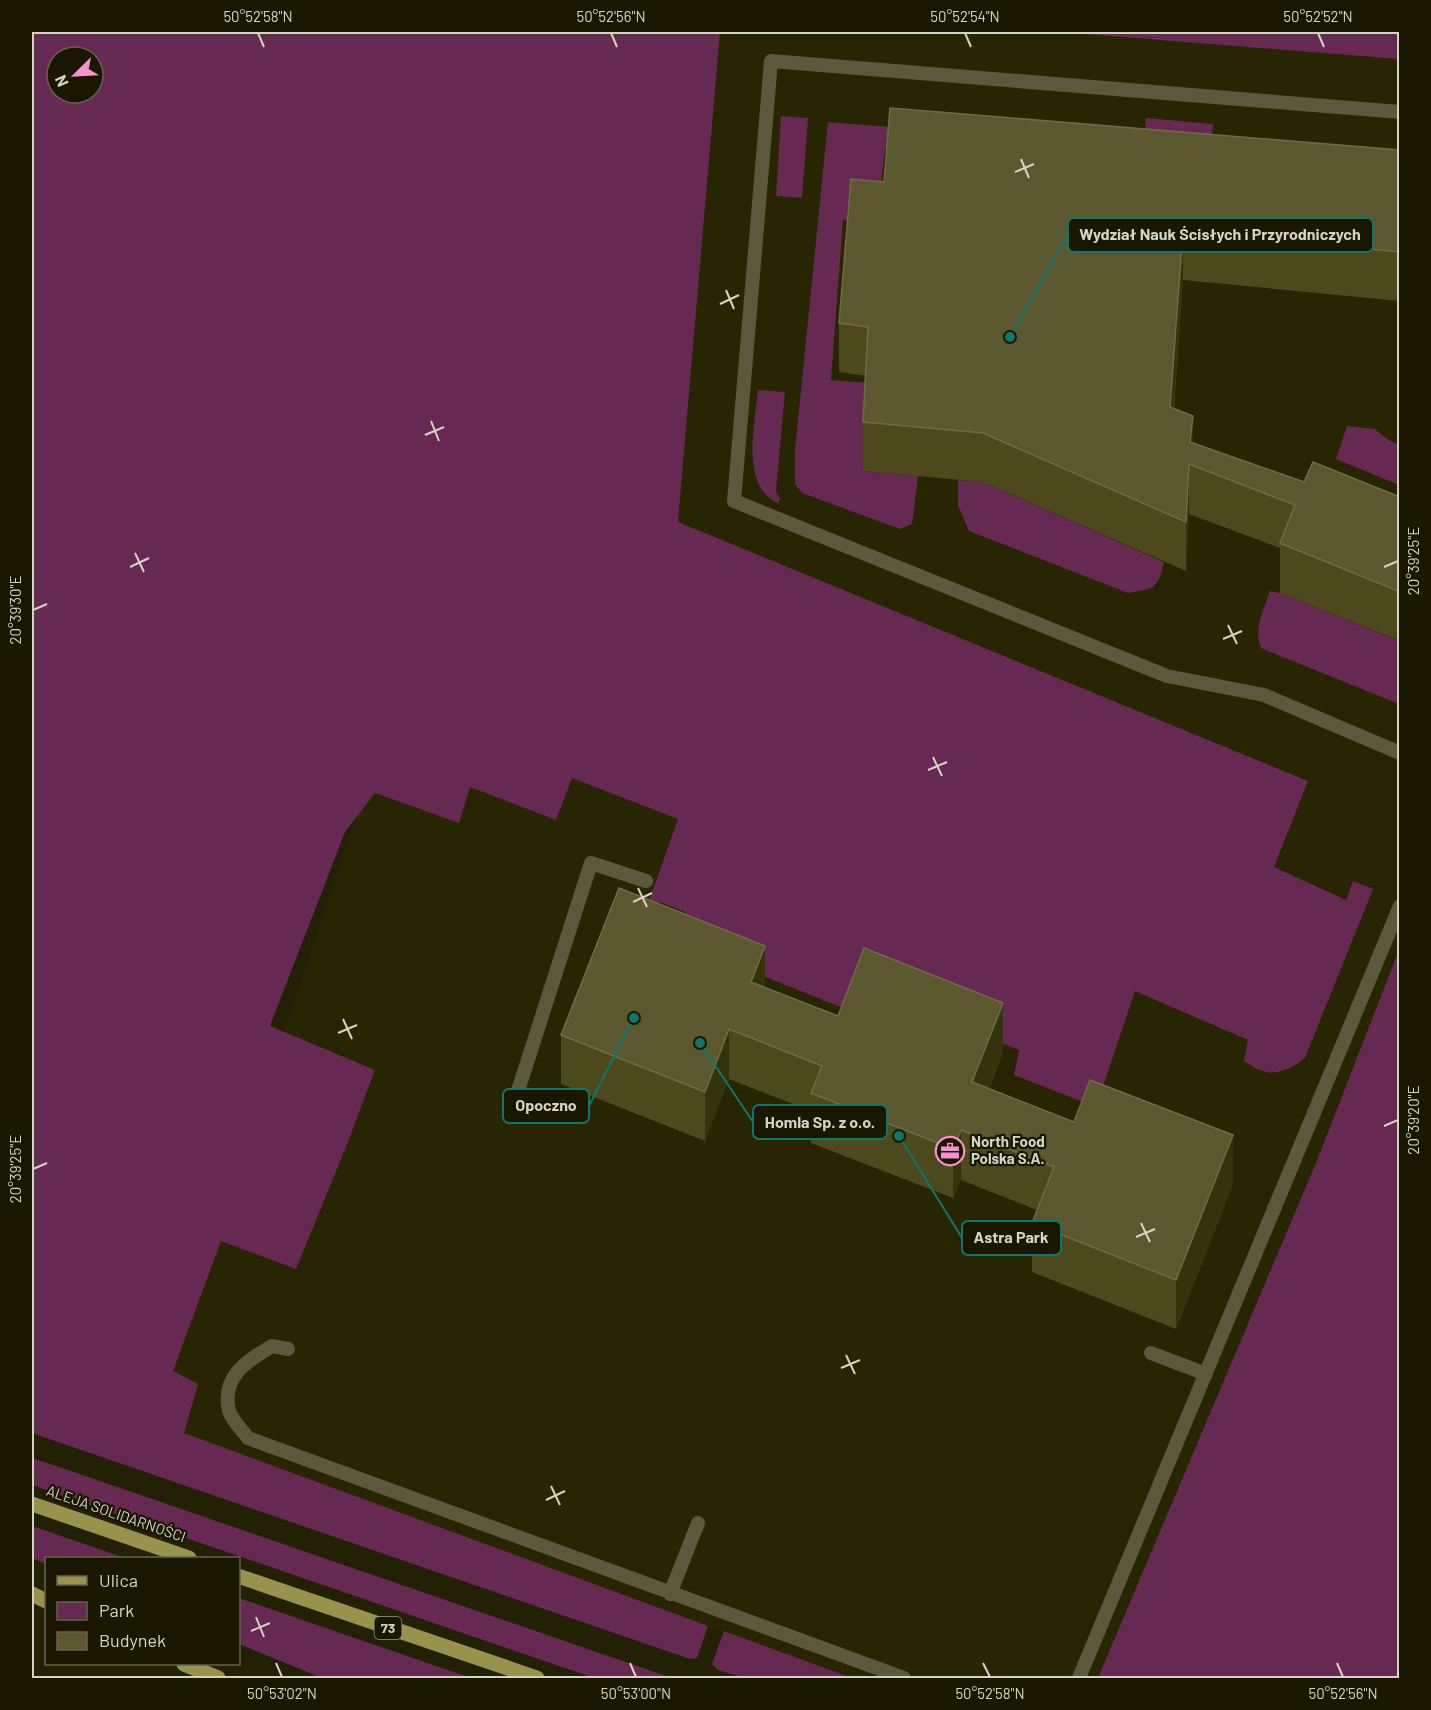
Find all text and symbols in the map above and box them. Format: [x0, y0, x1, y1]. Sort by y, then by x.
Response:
text: 50°52'58"N [223, 7, 293, 25]
text: 50°52'56"N [576, 7, 646, 25]
text: 50°52'54"N [930, 7, 1000, 25]
text: 50°52'52"N [1283, 7, 1353, 25]
north arrow [45, 45, 105, 105]
text: N [50, 73, 72, 90]
callout: Wydział Nauk Ścisłych i Przyrodniczych [1068, 218, 1373, 252]
text: Wydział Nauk Ścisłych i Przyrodniczych [1079, 224, 1361, 243]
text: 20°39'25"E [1404, 527, 1422, 595]
text: 20°39'30"E [6, 576, 24, 644]
text: 20°39'20"E [1404, 1085, 1422, 1155]
callout: Opoczno [503, 1089, 589, 1123]
text: Opoczno [515, 1095, 577, 1114]
callout: Homla Sp. z o.o. [753, 1105, 887, 1139]
text: Homla Sp. z o.o. [765, 1112, 875, 1131]
place label: North Food Polska S.A. [971, 1132, 1045, 1167]
text: 20°39'25"E [6, 1135, 24, 1203]
office icon: North Food Polska S.A. [934, 1135, 966, 1167]
callout: Astra Park [962, 1221, 1061, 1255]
text: Astra Park [973, 1227, 1049, 1246]
street label: ALEJA SOLIDARNOŚCI [44, 1481, 188, 1545]
legend [45, 1557, 240, 1665]
text: Ulica [99, 1569, 138, 1591]
text: Park [99, 1599, 134, 1621]
road number: 73 [374, 1617, 402, 1639]
text: Budynek [99, 1629, 166, 1651]
text: 50°53'02"N [247, 1684, 317, 1702]
text: 50°53'00"N [601, 1684, 671, 1702]
text: 50°52'58"N [955, 1684, 1025, 1702]
text: 50°52'56"N [1308, 1684, 1378, 1702]

